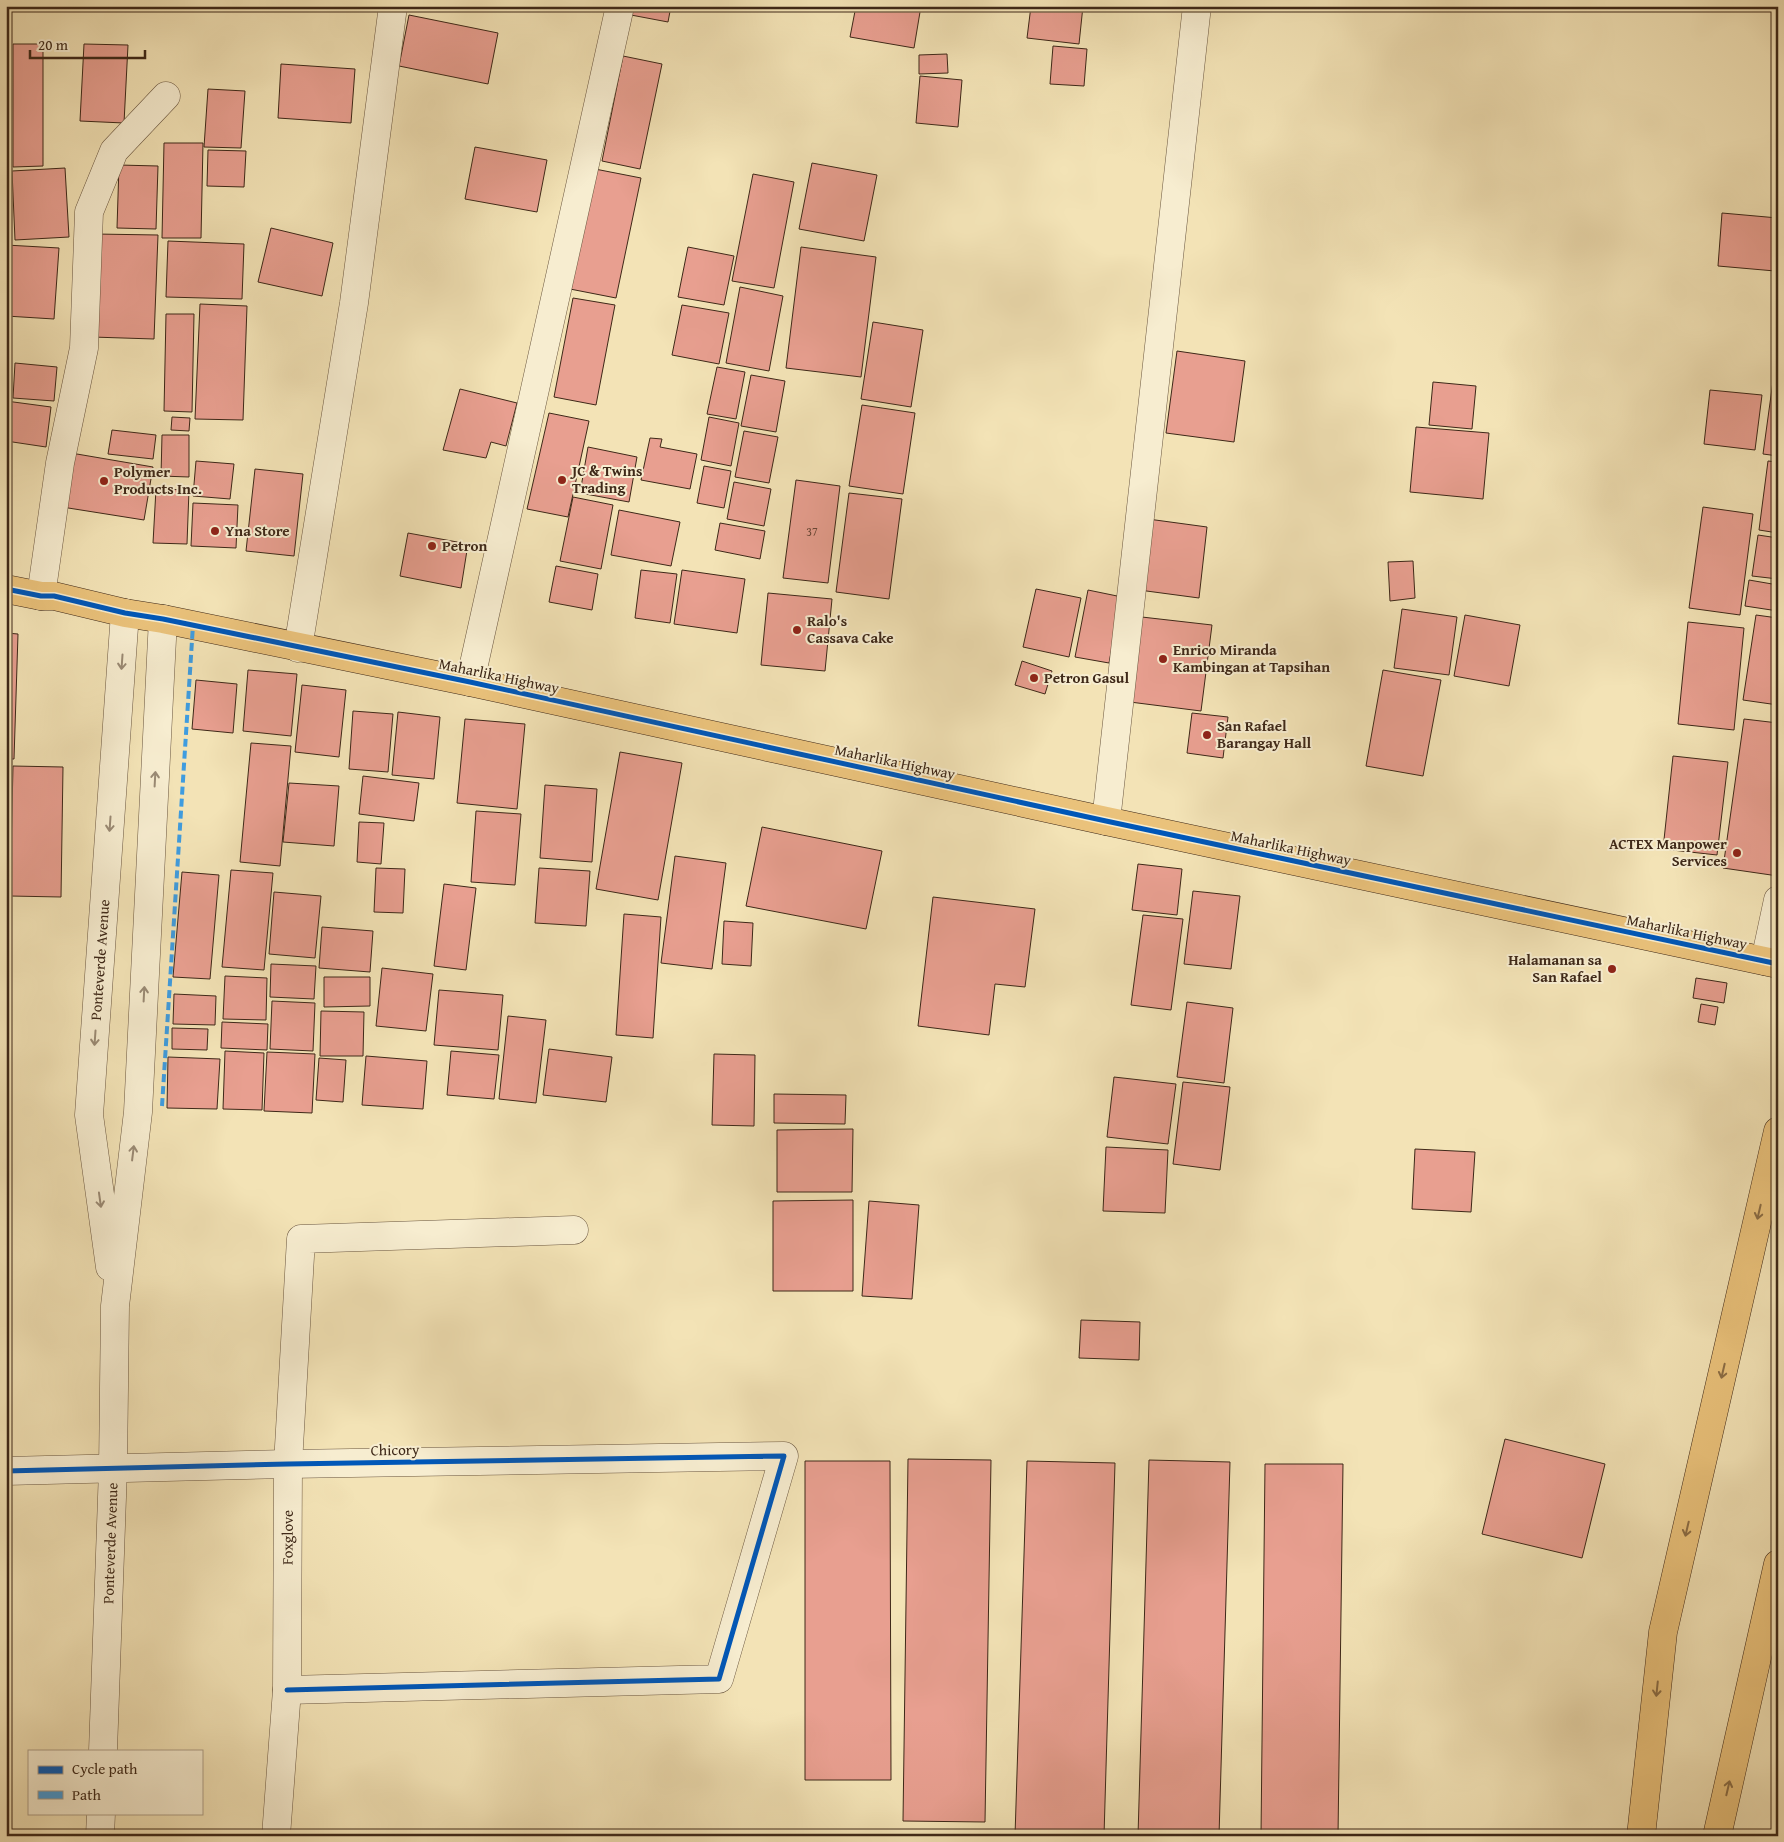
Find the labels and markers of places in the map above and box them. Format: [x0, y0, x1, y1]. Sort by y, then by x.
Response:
place label: JC & Twins Trading [569, 460, 642, 498]
place label: Polymer Products Inc. [114, 461, 202, 499]
marker: JC & Twins Trading [556, 474, 568, 486]
marker: Polymer Products Inc. [98, 475, 110, 487]
place label: Yna Store [225, 520, 290, 541]
marker: Yna Store [209, 525, 221, 537]
place label: Petron [442, 535, 487, 556]
marker: Petron [426, 540, 438, 552]
place label: Ralo's Cassava Cake [807, 610, 894, 648]
marker: Ralo's Cassava Cake [791, 624, 803, 636]
place label: Enrico Miranda Kambingan at Tapsihan [1173, 639, 1330, 677]
marker: Enrico Miranda Kambingan at Tapsihan [1157, 653, 1169, 665]
place label: Petron Gasul [1044, 667, 1129, 688]
marker: Petron Gasul [1028, 672, 1040, 684]
place label: San Rafael Barangay Hall [1217, 715, 1312, 753]
marker: San Rafael Barangay Hall [1201, 729, 1213, 741]
place label: ACTEX Manpower Services [1609, 833, 1727, 871]
marker: ACTEX Manpower Services [1731, 847, 1743, 859]
place label: Halamanan sa San Rafael [1508, 949, 1602, 987]
marker: Halamanan sa San Rafael [1606, 963, 1618, 975]

